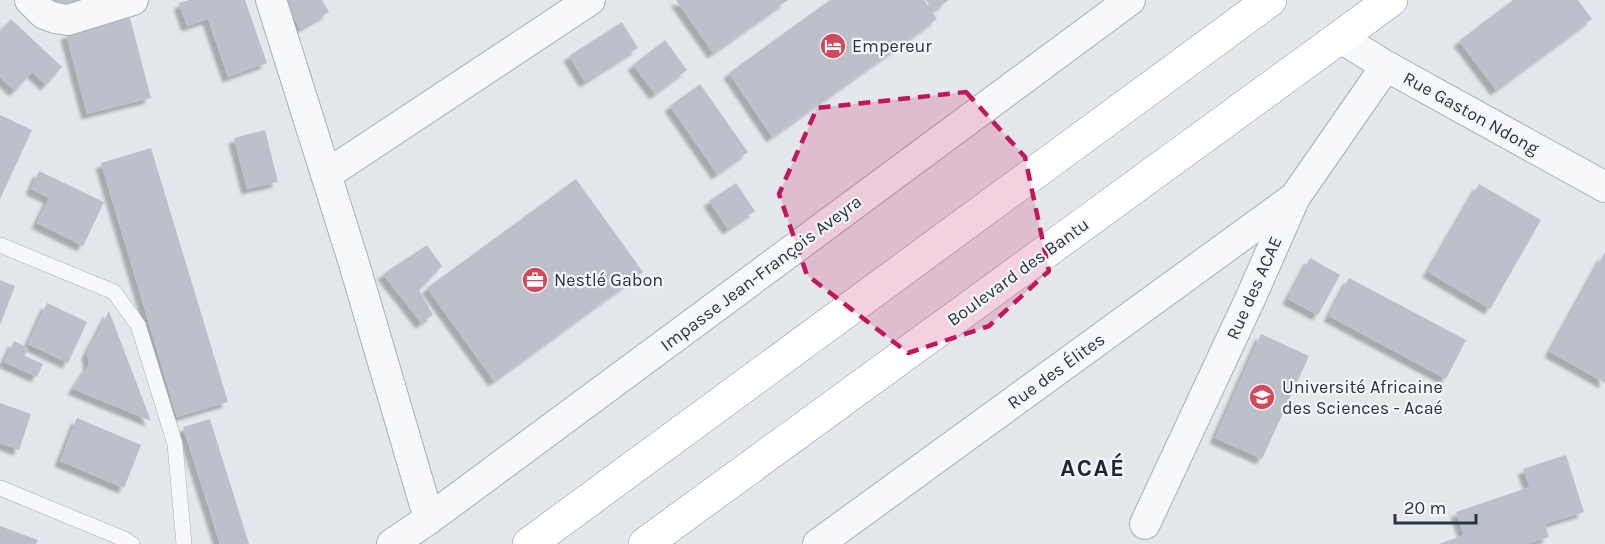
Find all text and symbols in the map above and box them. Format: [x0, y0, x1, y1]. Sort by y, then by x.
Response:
hotel icon: Empereur [818, 31, 848, 61]
place label: Empereur [852, 35, 932, 57]
street label: Rue Gaston Ndong [1399, 67, 1543, 159]
street label: Impasse Jean-François Aveyra [656, 190, 866, 356]
street label: Boulevard des Bantu [943, 213, 1093, 331]
street label: Rue des ACAE [1221, 233, 1287, 343]
office icon: Nestlé Gabon [520, 265, 550, 295]
place label: Nestlé Gabon [554, 269, 663, 291]
street label: Rue des Élites [1002, 327, 1109, 414]
place label: Université Africaine des Sciences - Acaé [1282, 376, 1443, 419]
school or university icon: Université Africaine des Sciences - Acaé [1247, 382, 1277, 412]
district label: ACAÉ [1060, 452, 1126, 482]
scale bar [1395, 487, 1476, 525]
text: 20 m [1404, 497, 1446, 519]

